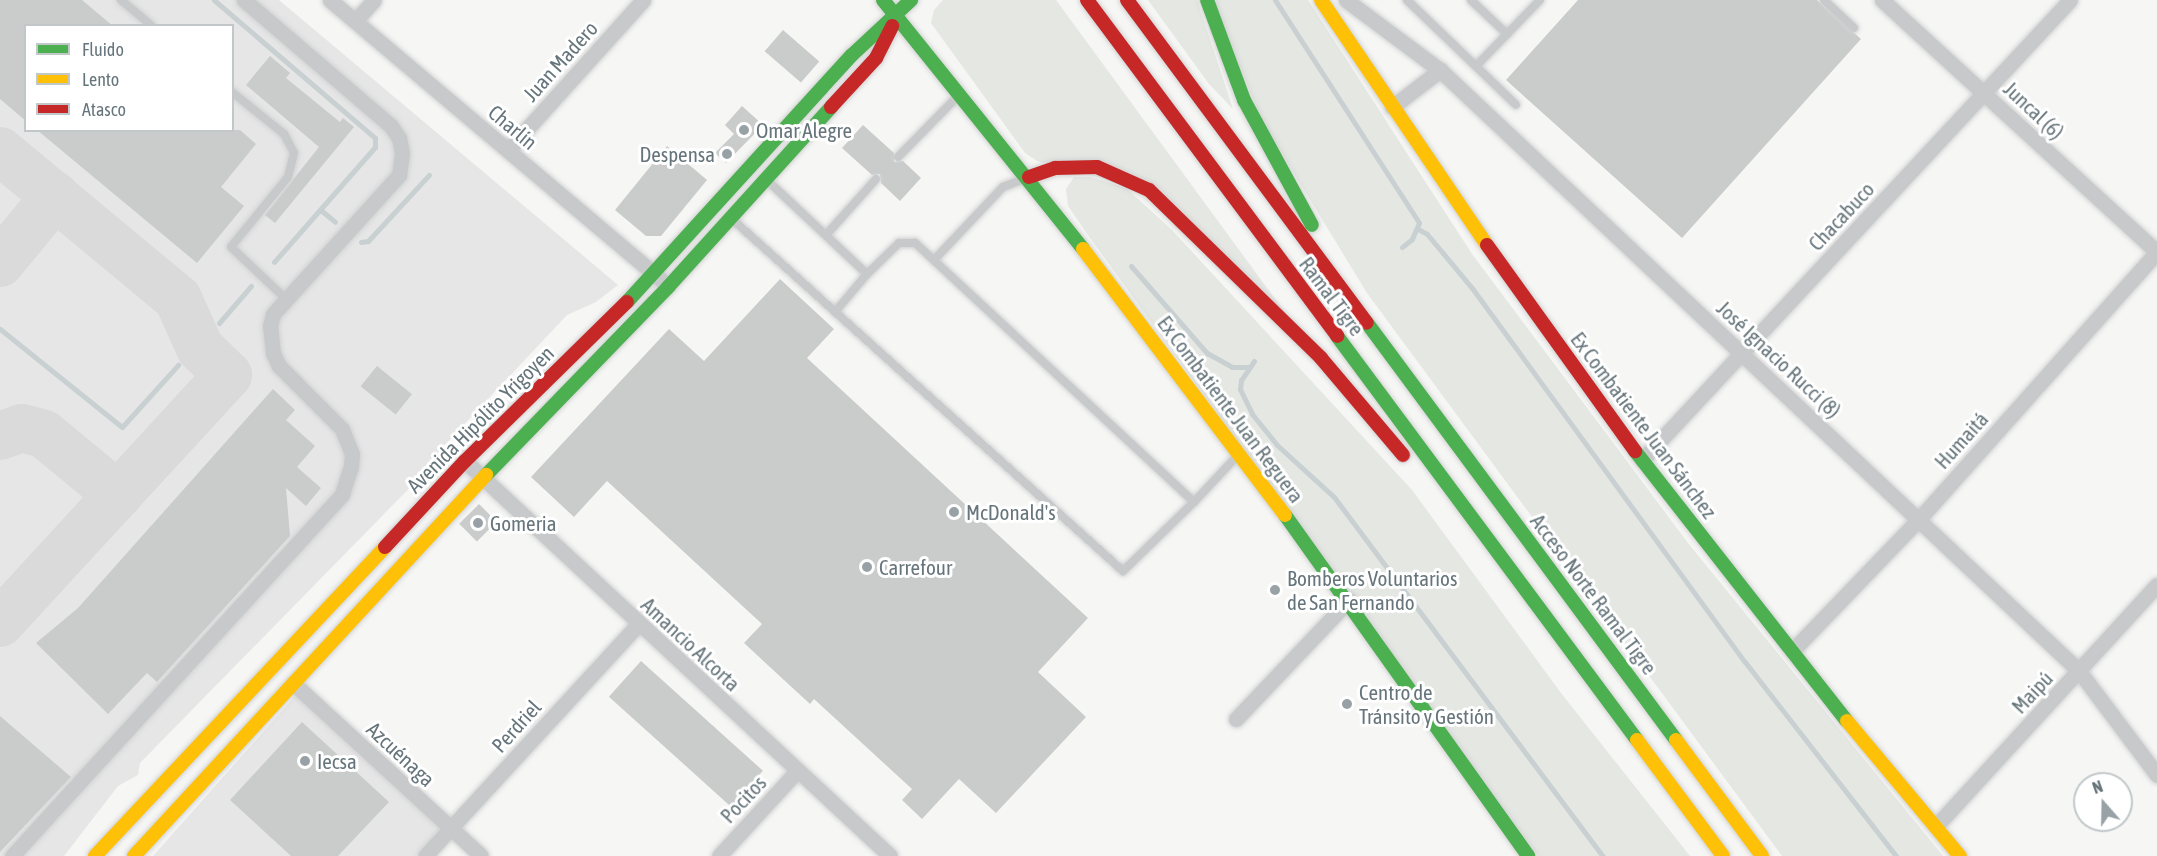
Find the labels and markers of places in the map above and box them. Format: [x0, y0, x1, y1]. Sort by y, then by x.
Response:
place label: Omar Alegre [756, 117, 852, 143]
marker: Omar Alegre [737, 123, 751, 137]
place label: Despensa [639, 141, 715, 167]
marker: Despensa [720, 147, 734, 161]
place label: McDonald's [966, 499, 1056, 525]
marker: McDonald's [947, 505, 961, 519]
place label: Gomeria [490, 510, 556, 536]
marker: Gomeria [471, 516, 485, 530]
place label: Carrefour [879, 554, 952, 580]
marker: Carrefour [860, 560, 874, 574]
place label: Bomberos Voluntarios de San Fernando [1287, 565, 1457, 615]
marker: Bomberos Voluntarios de San Fernando [1268, 583, 1282, 597]
place label: Centro de Tránsito y Gestión [1359, 679, 1494, 729]
marker: Centro de Tránsito y Gestión [1340, 697, 1354, 711]
place label: Iecsa [317, 748, 357, 774]
marker: Iecsa [298, 754, 312, 768]

